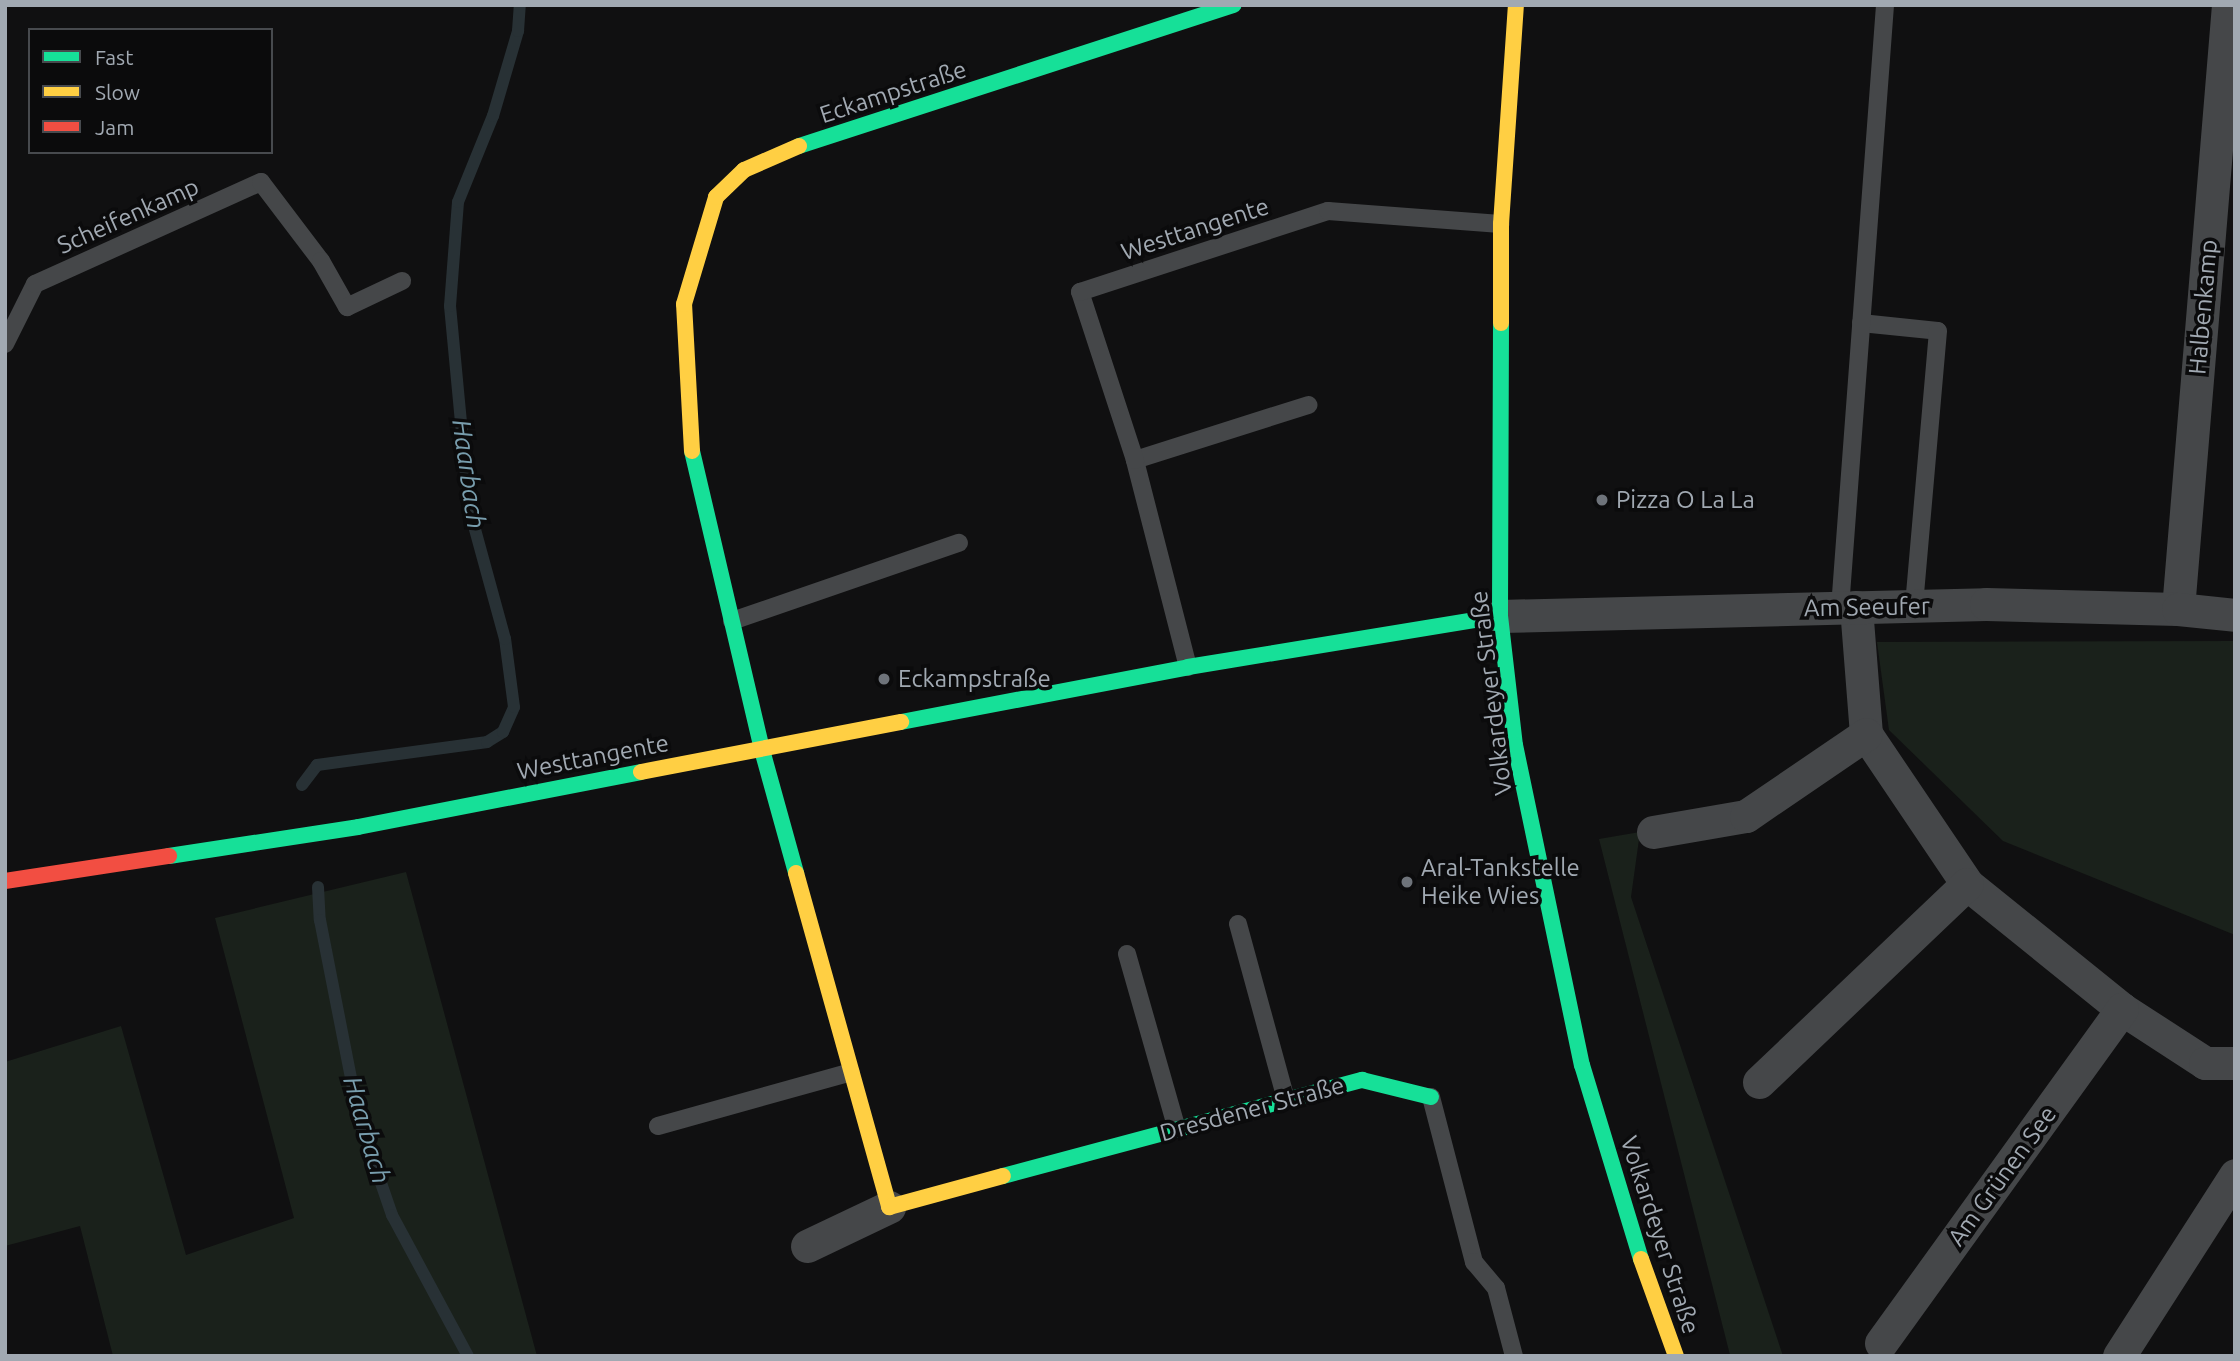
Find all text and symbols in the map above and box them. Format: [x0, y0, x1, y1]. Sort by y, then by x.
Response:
legend [28, 28, 273, 154]
text: Fast [95, 45, 133, 69]
street label: Eckampstraße [816, 55, 970, 129]
text: Slow [95, 80, 140, 104]
text: Jam [95, 115, 134, 139]
street label: Scheifenkamp [53, 172, 203, 260]
street label: Westtangente [1117, 192, 1273, 266]
street label: Halbenkamp [2183, 238, 2223, 376]
water label: Haarbach [446, 417, 492, 531]
place label: Pizza O La La [1616, 486, 1755, 514]
marker: Pizza O La La [1594, 492, 1610, 508]
street label: Volkardeyer Straße [1464, 589, 1518, 797]
street label: Am Seeufer [1804, 592, 1930, 622]
place label: Eckampstraße [898, 665, 1051, 693]
marker: Eckampstraße [876, 671, 892, 687]
street label: Westtangente [515, 728, 671, 786]
place label: Aral-Tankstelle Heike Wies [1421, 854, 1580, 910]
marker: Aral-Tankstelle Heike Wies [1399, 874, 1415, 890]
street label: Dresdener Straße [1157, 1071, 1347, 1147]
water label: Haarbach [337, 1073, 397, 1187]
street label: Am Grünen See [1942, 1100, 2062, 1252]
street label: Volkardeyer Straße [1614, 1133, 1706, 1337]

